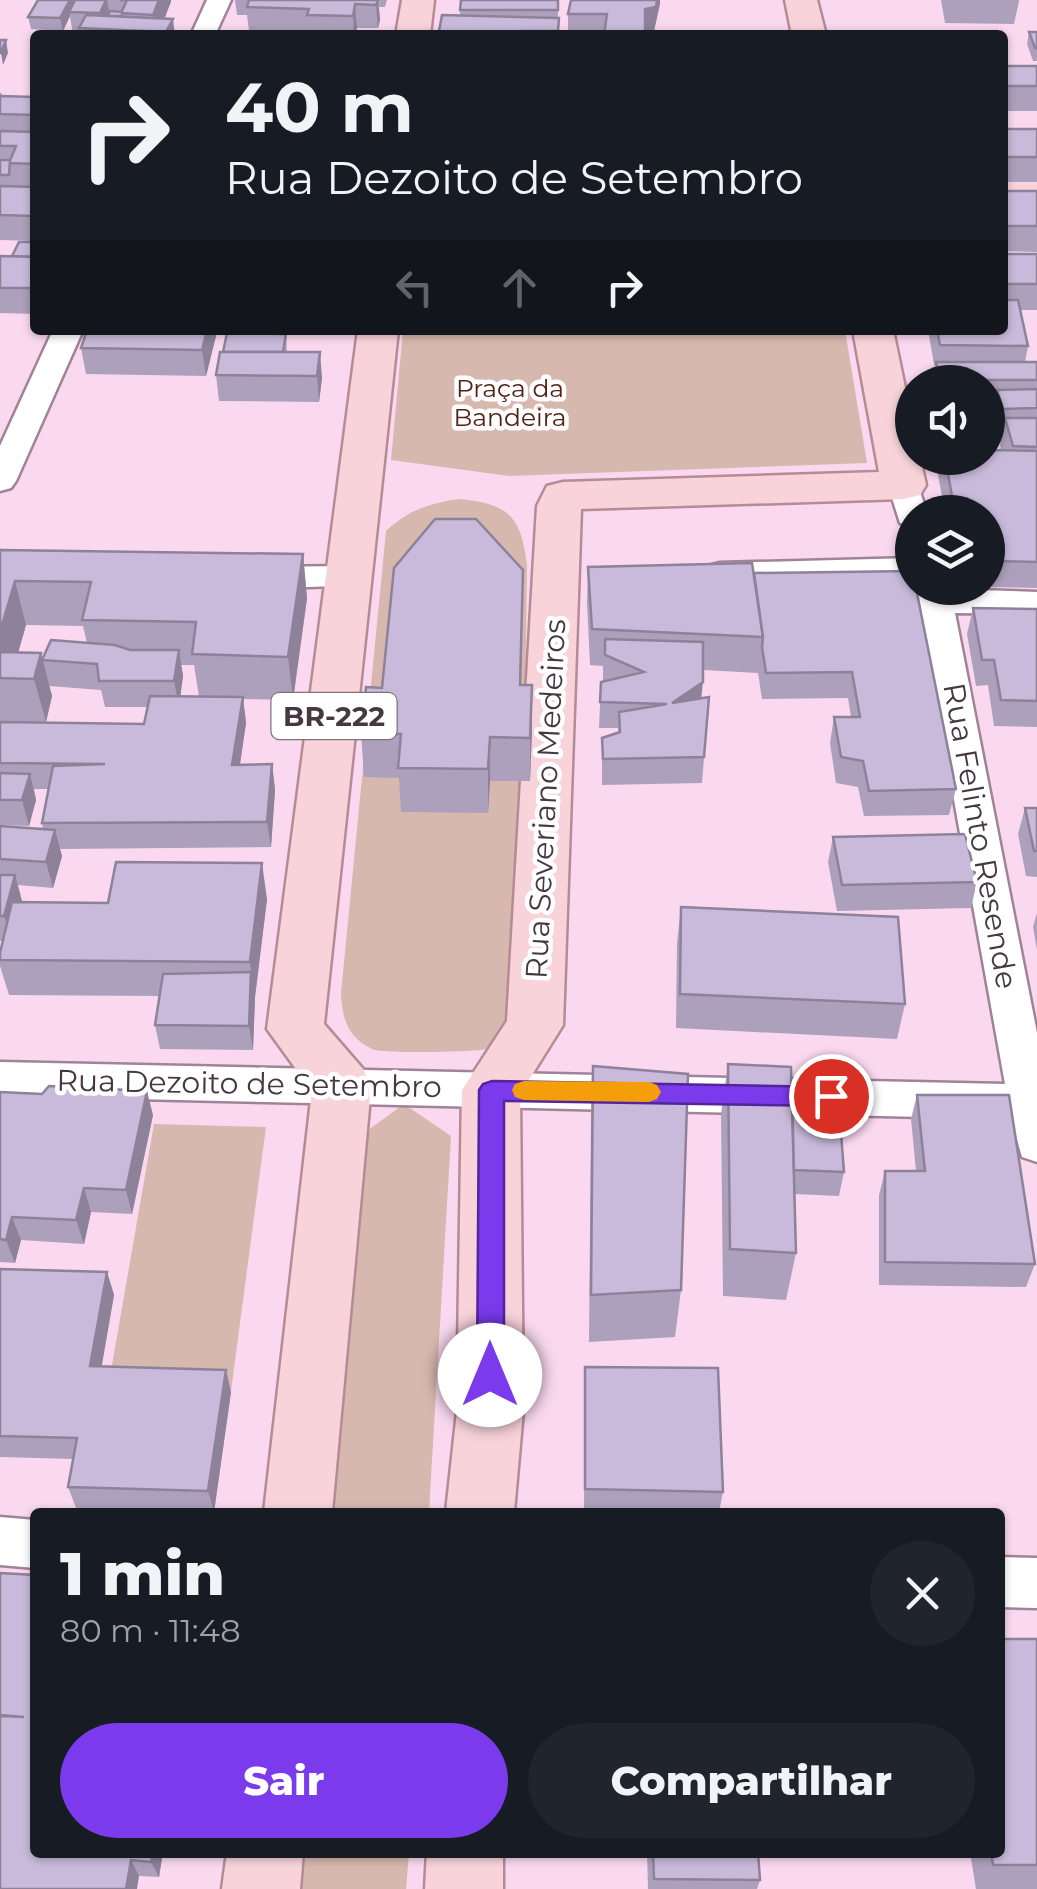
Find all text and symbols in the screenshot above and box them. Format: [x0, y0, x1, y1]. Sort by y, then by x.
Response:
text: 40 m [225, 64, 414, 150]
icon: right [60, 70, 190, 200]
text: Rua Dezoito de Setembro [225, 150, 803, 205]
icon: left [387, 260, 442, 315]
icon: ahead [492, 260, 547, 315]
icon: right [597, 260, 652, 315]
map controls [895, 365, 1005, 605]
button: sound [895, 365, 1005, 475]
park label: Praça da Bandeira [453, 373, 567, 432]
button: layers [895, 495, 1005, 605]
street label: Rua Severiano Medeiros [518, 618, 573, 980]
street label: Rua Felinto Resende [935, 680, 1026, 992]
road number: BR-222 [272, 693, 396, 739]
pin [789, 1054, 874, 1139]
street label: Rua Dezoito de Setembro [56, 1062, 442, 1105]
icon: arrive [804, 1069, 859, 1124]
position arrow [438, 1323, 542, 1427]
text: 1 min [60, 1537, 225, 1610]
button: close [870, 1541, 975, 1646]
text: 80 m · 11:48 [60, 1611, 241, 1650]
button: Sair [60, 1723, 508, 1838]
button: Compartilhar [528, 1723, 975, 1838]

